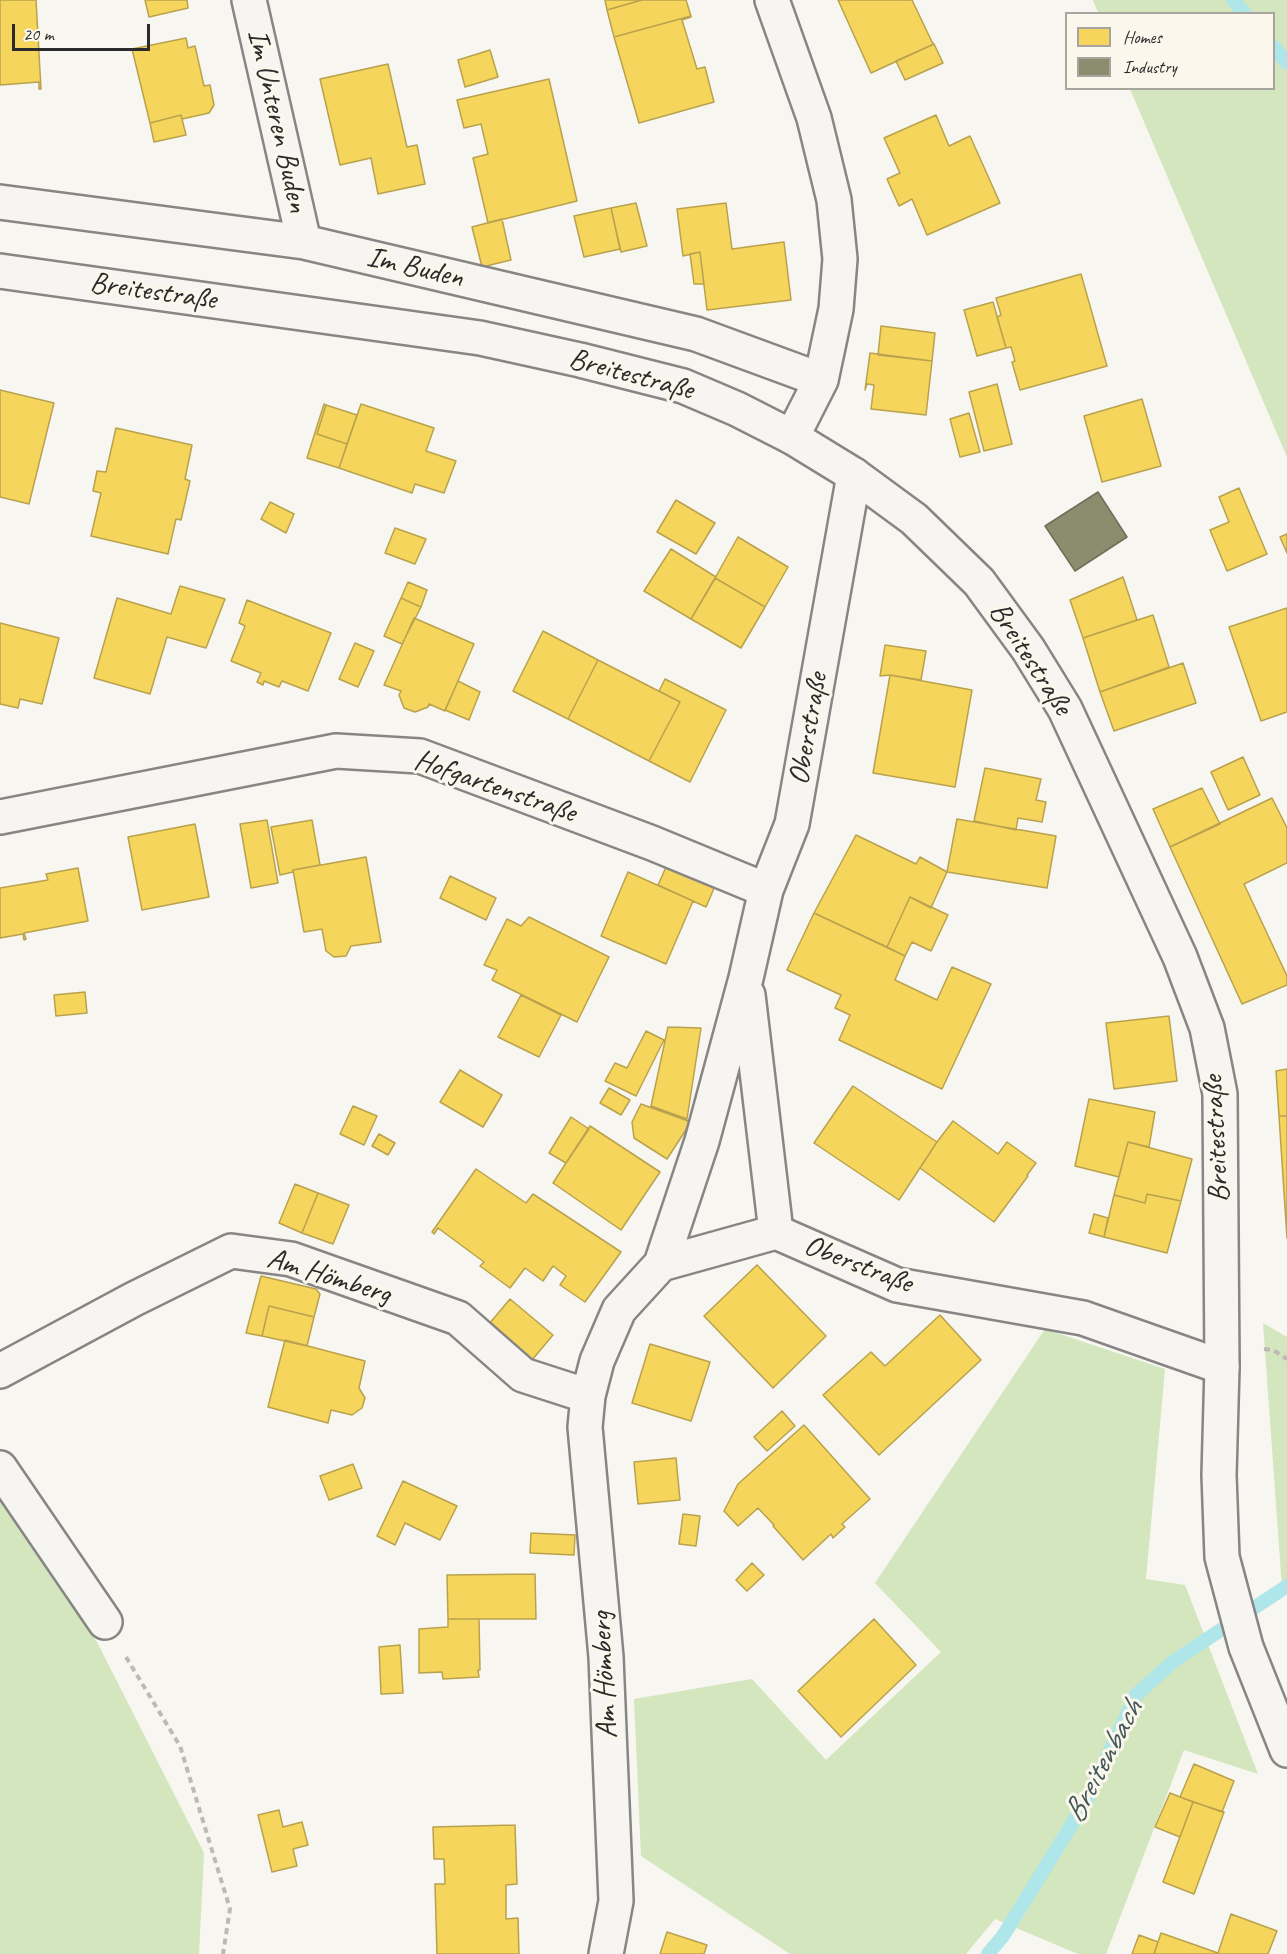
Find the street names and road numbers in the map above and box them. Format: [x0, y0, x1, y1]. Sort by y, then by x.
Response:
street label: Im Unteren Buden [238, 26, 316, 216]
street label: Im Buden [363, 239, 467, 297]
street label: Breitestraße [88, 265, 218, 319]
street label: Breitestraße [565, 341, 697, 409]
street label: Breitestraße [980, 596, 1080, 722]
street label: Oberstraße [781, 670, 837, 788]
street label: Hofgartenstraße [409, 743, 581, 831]
street label: Breitestraße [1196, 1075, 1238, 1203]
street label: Oberstraße [799, 1228, 917, 1302]
street label: Am Hömberg [263, 1241, 395, 1313]
street label: Am Hömberg [584, 1610, 626, 1740]

